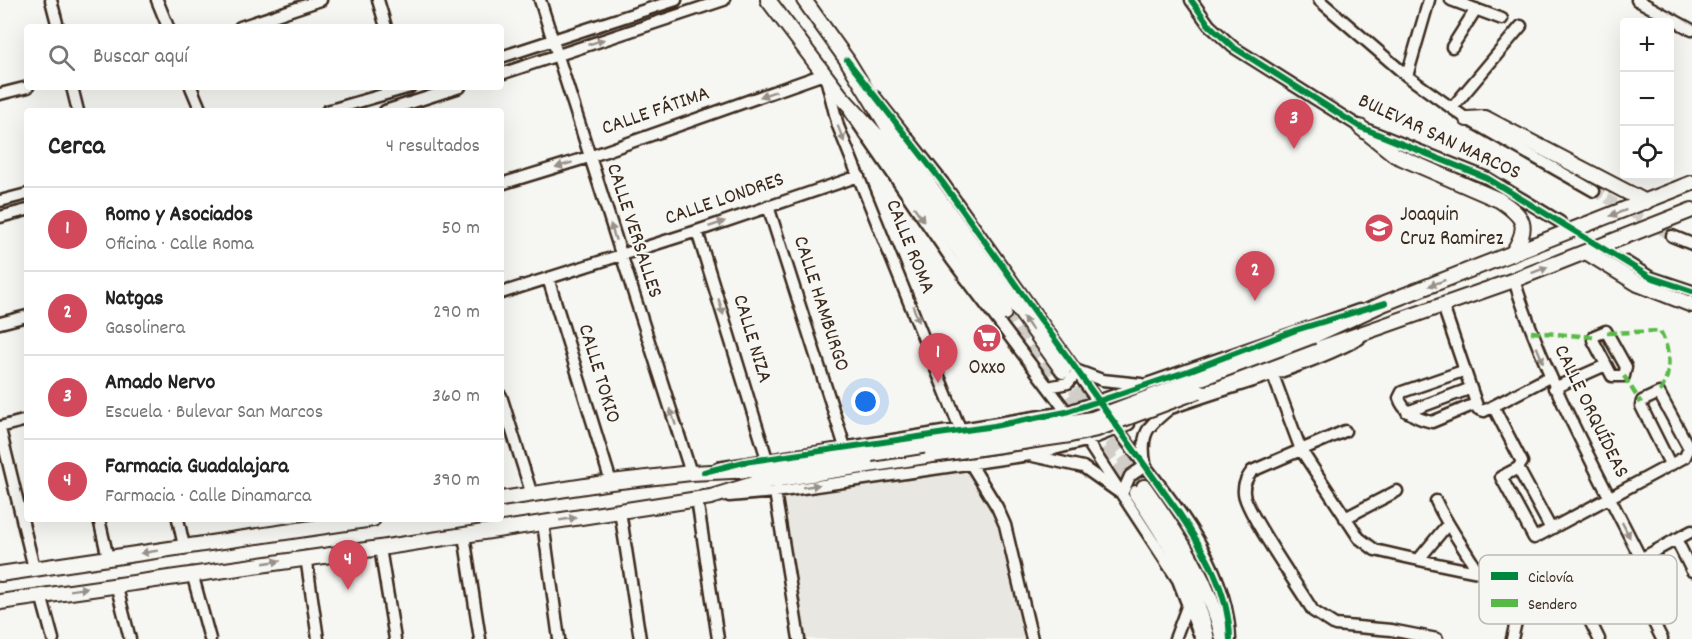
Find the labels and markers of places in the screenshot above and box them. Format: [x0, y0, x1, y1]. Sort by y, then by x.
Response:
pin: 3 [1274, 100, 1314, 149]
place label: Joaquin Cruz Ramirez [1400, 201, 1503, 255]
school or university icon: Joaquin Cruz Ramirez [1363, 212, 1395, 244]
pin: 2 [1236, 252, 1274, 301]
supermarket icon: Oxxo [971, 322, 1003, 354]
pin: 1 [918, 334, 958, 383]
place label: Oxxo [969, 354, 1005, 384]
pin: 4 [328, 540, 368, 590]

